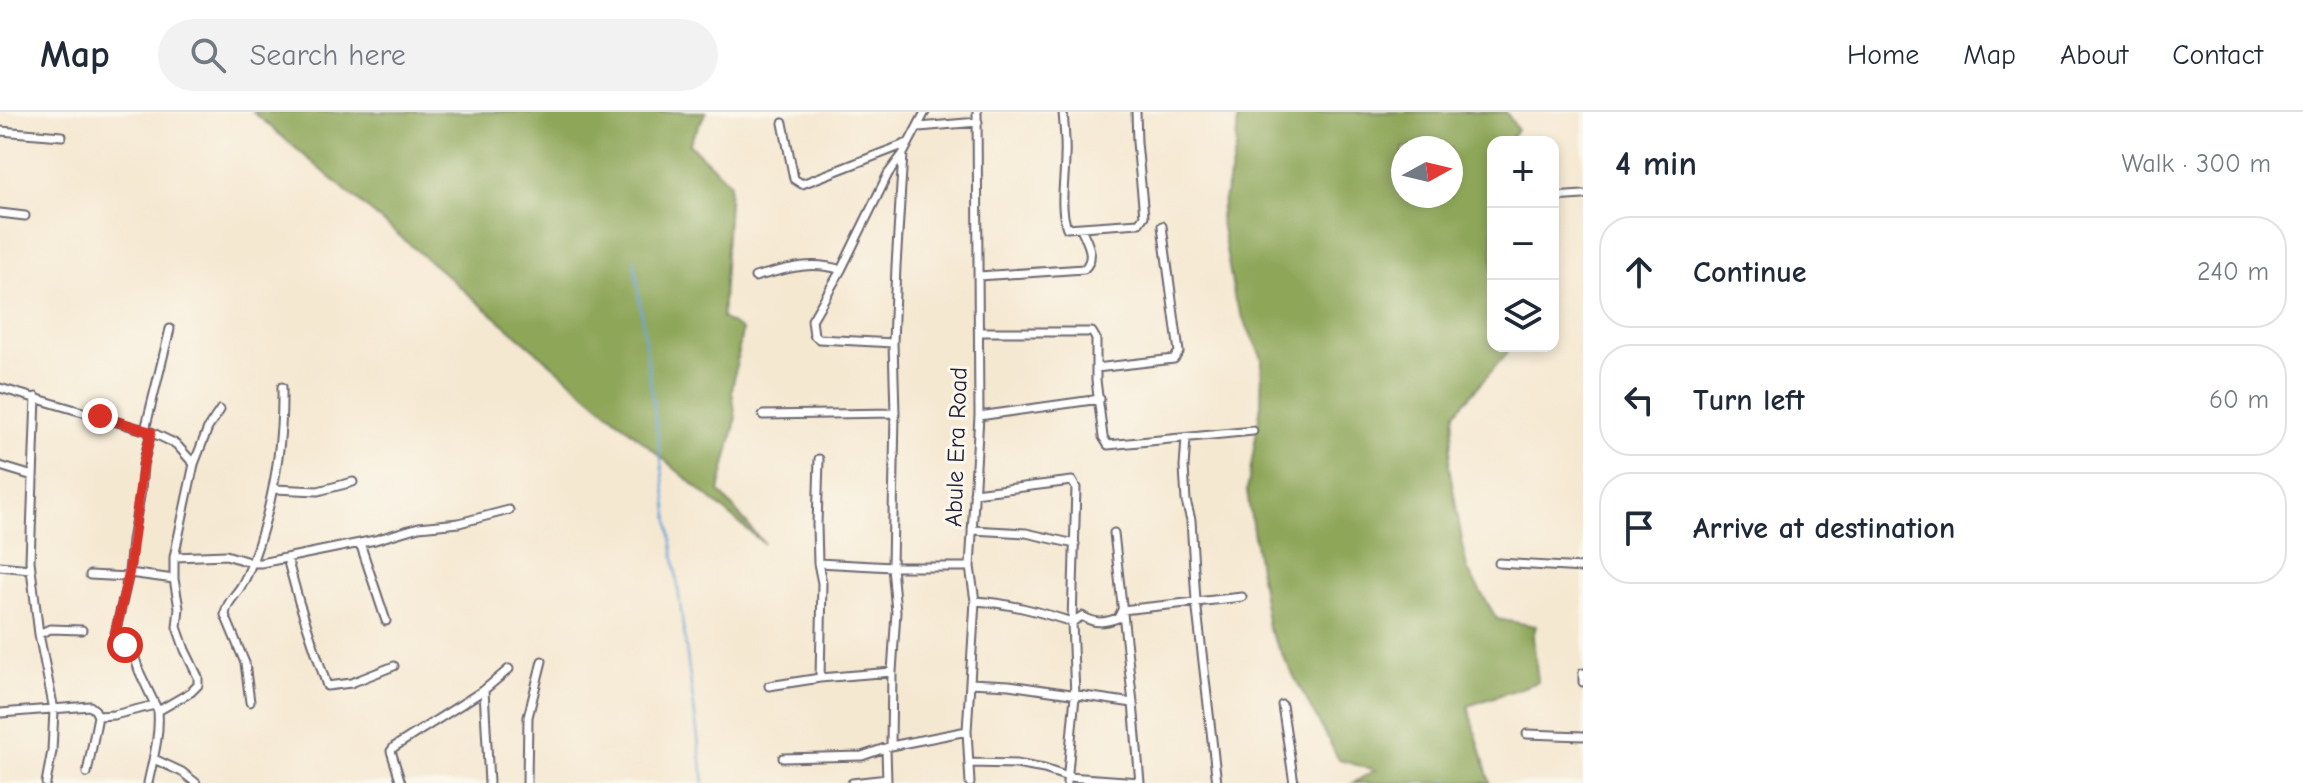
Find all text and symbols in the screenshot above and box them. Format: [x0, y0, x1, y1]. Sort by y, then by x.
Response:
search box [158, 19, 718, 91]
text: Map [40, 33, 110, 77]
icon: search [186, 33, 230, 77]
text: Search here [250, 38, 406, 73]
text: Home [1847, 39, 1919, 71]
text: Map [1963, 39, 2016, 71]
text: About [2060, 39, 2128, 71]
text: Contact [2172, 39, 2263, 71]
north arrow [1391, 136, 1463, 208]
map controls [1487, 136, 1559, 352]
button: + [1487, 136, 1559, 208]
text: 4 min [1615, 144, 1697, 184]
text: Walk · 300 m [2122, 149, 2271, 179]
button: − [1487, 208, 1559, 280]
icon: ahead [1617, 250, 1661, 294]
text: Continue [1693, 255, 1807, 290]
text: 240 m [2197, 257, 2269, 287]
button: layers [1487, 280, 1559, 352]
street label: Abule Era Road [939, 367, 973, 527]
icon: left [1617, 378, 1661, 422]
text: Turn left [1693, 383, 1805, 418]
text: 60 m [2209, 385, 2269, 415]
route end [82, 398, 118, 434]
icon: arrive [1617, 506, 1661, 550]
text: Arrive at destination [1693, 511, 1955, 546]
route start [107, 627, 143, 663]

